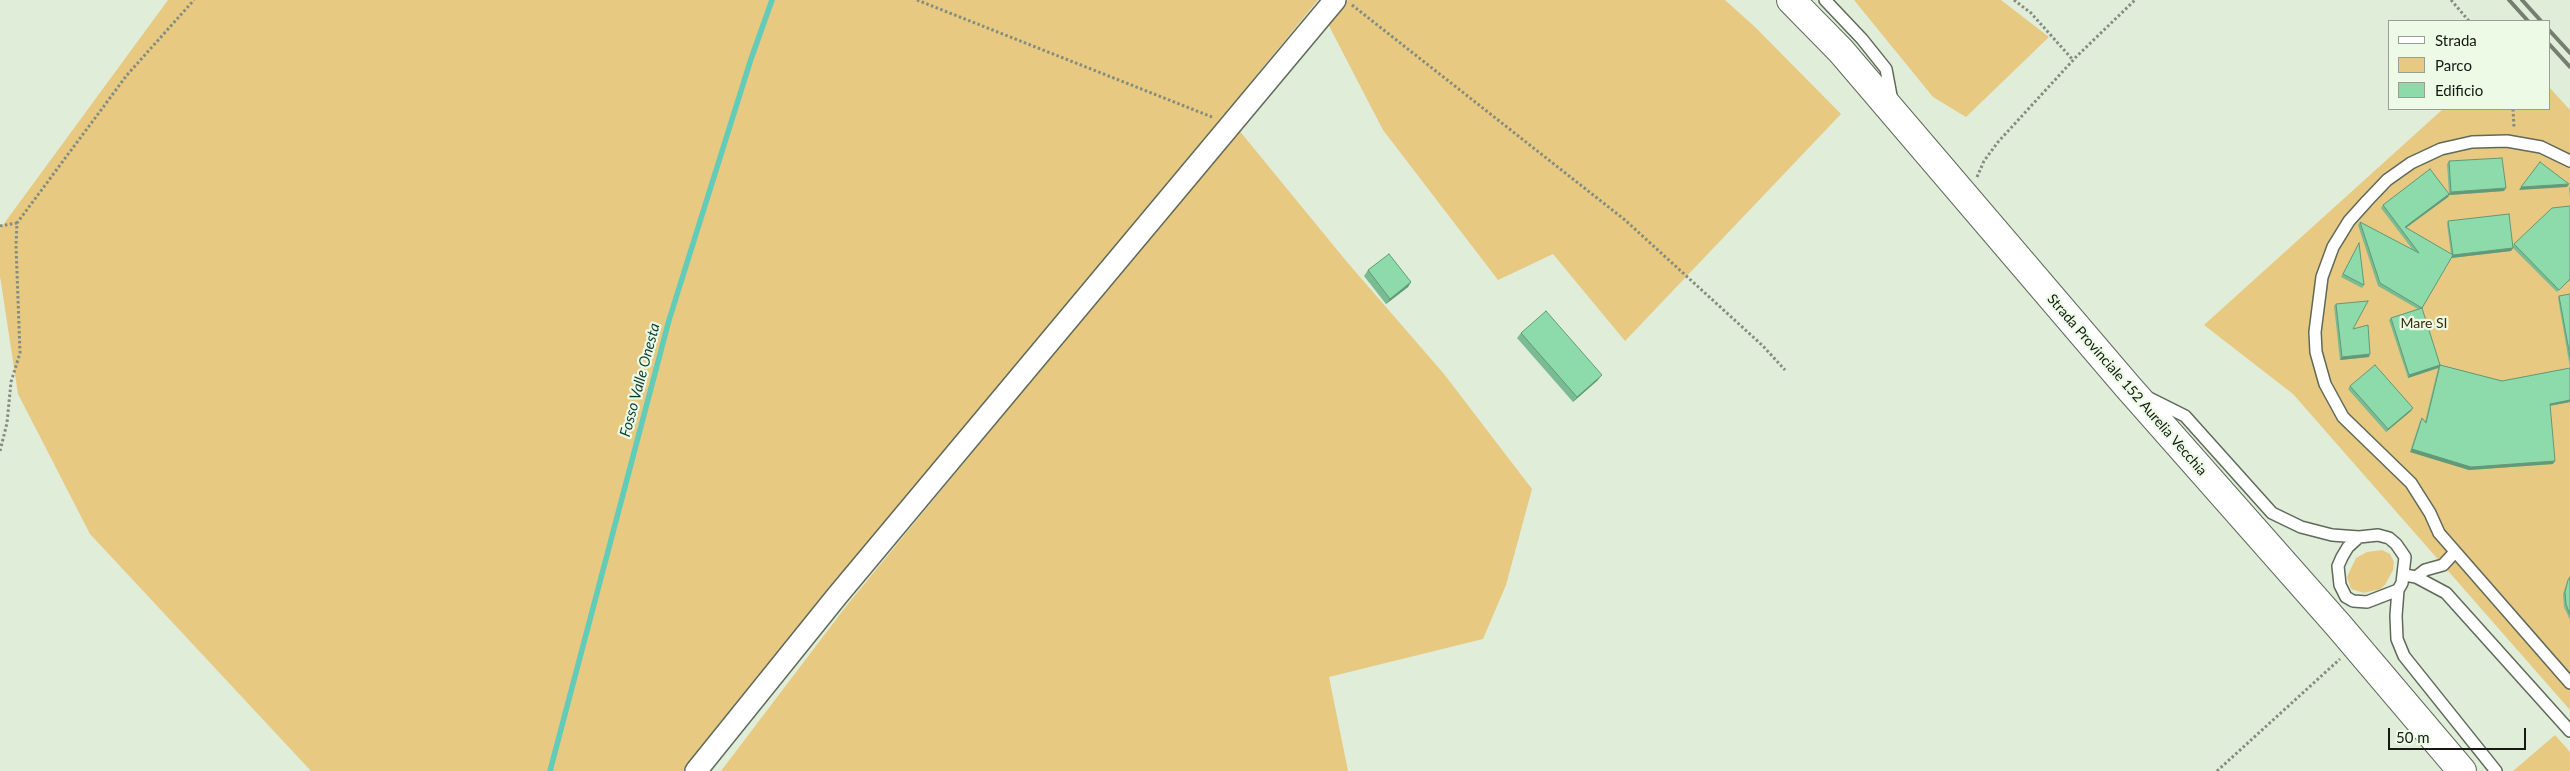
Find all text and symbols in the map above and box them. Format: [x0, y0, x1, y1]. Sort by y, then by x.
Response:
legend [2388, 20, 2550, 110]
text: Strada [2435, 31, 2477, 49]
text: Parco [2435, 56, 2472, 74]
text: Edificio [2435, 81, 2483, 99]
street label: Strada Provinciale 152 Aurelia Vecchia [2044, 291, 2210, 479]
park label: Mare SI [2400, 315, 2448, 331]
water label: Fosso Valle Onesta [616, 321, 664, 439]
scale bar [2390, 718, 2528, 750]
text: 50 m [2396, 728, 2430, 746]

